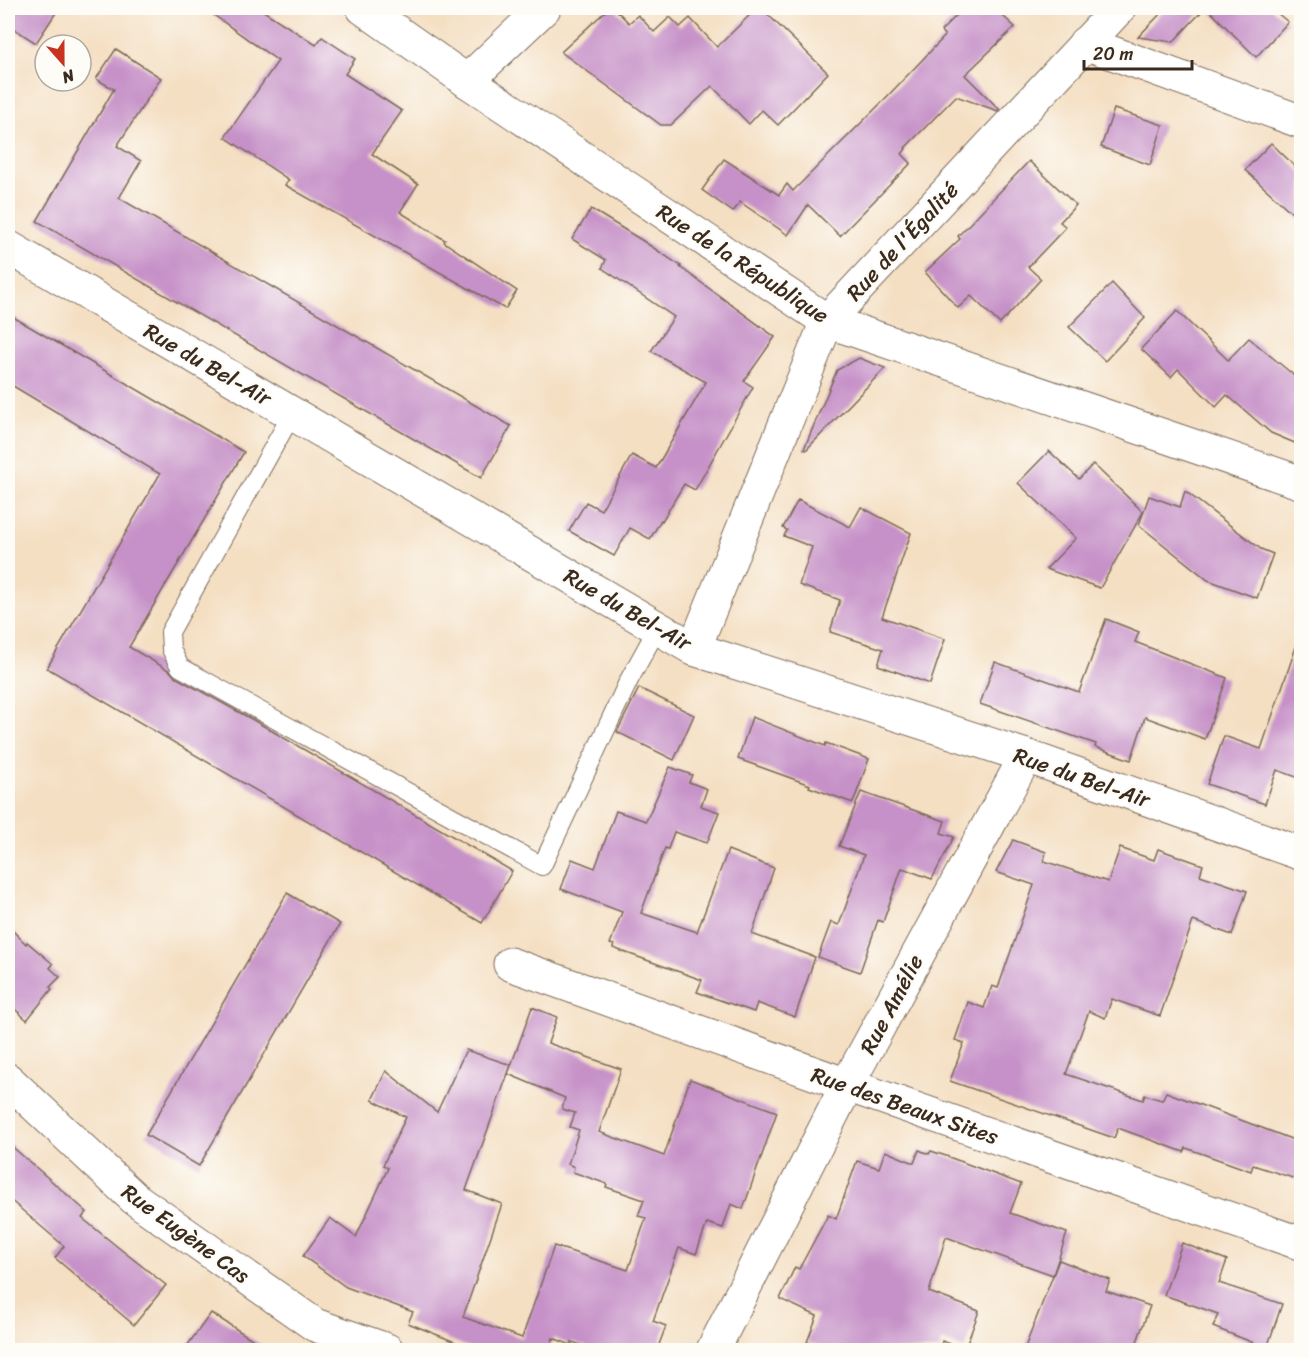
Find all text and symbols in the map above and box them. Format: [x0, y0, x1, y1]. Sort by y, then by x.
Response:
north arrow [33, 33, 93, 93]
scale bar [1084, 33, 1192, 71]
text: 20 m [1093, 38, 1133, 70]
text: N [57, 61, 80, 92]
street label: Rue de l'Égalité [836, 172, 969, 310]
street label: Rue de la République [648, 193, 837, 334]
street label: Rue du Bel-Air [136, 312, 280, 417]
street label: Rue du Bel-Air [556, 557, 700, 662]
street label: Rue du Bel-Air [1008, 736, 1156, 819]
street label: Rue Amélie [849, 947, 934, 1061]
street label: Rue des Beaux Sites [806, 1055, 1005, 1156]
street label: Rue Eugène Cas [113, 1173, 258, 1294]

